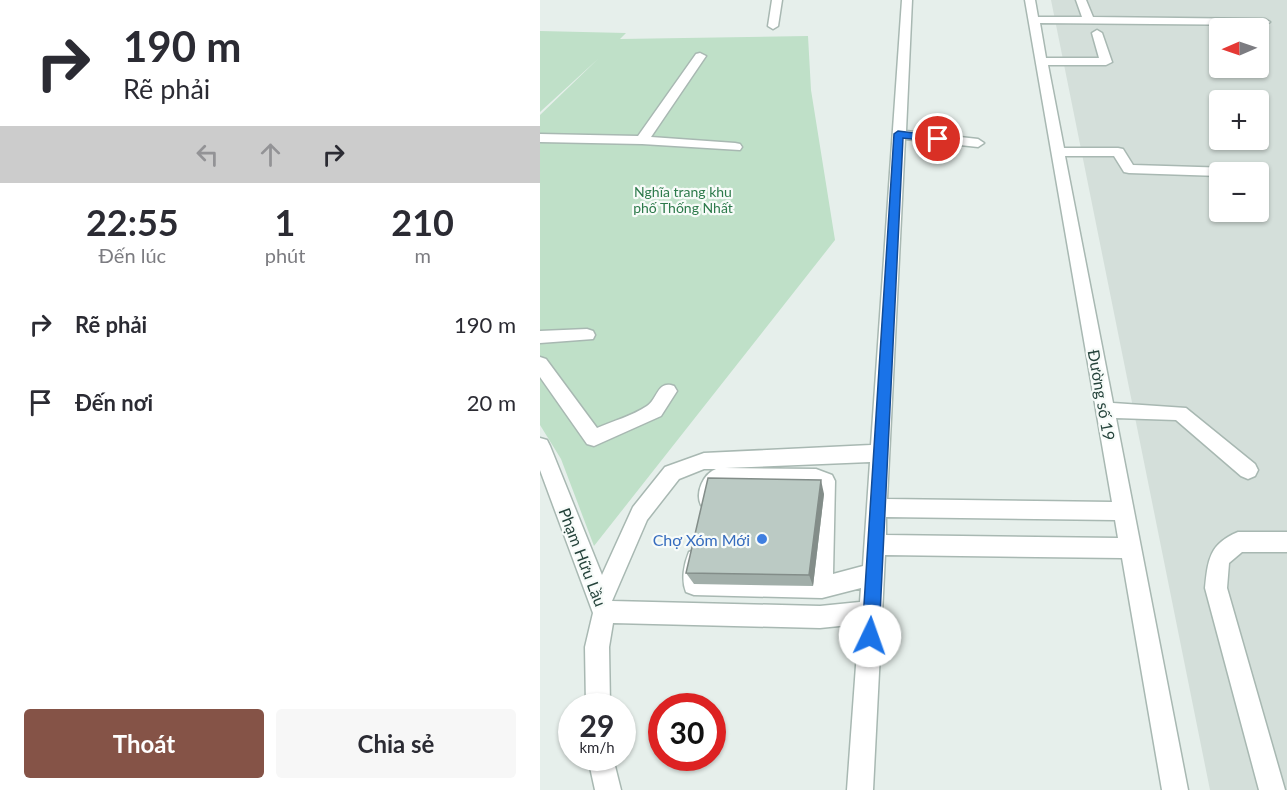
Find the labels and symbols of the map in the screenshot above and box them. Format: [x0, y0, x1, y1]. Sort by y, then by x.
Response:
north arrow [1209, 18, 1269, 78]
pin [912, 113, 963, 164]
park label: Nghĩa trang khu phố Thống Nhất [633, 183, 733, 216]
street label: Đường số 19 [1085, 348, 1119, 442]
street label: Phạm Hữu Lầu [555, 505, 611, 609]
place label: Chợ Xóm Mới [653, 530, 750, 549]
marker: Chợ Xóm Mới [755, 532, 769, 546]
position arrow [838, 604, 902, 668]
speed limit sign: 30 [648, 693, 726, 771]

